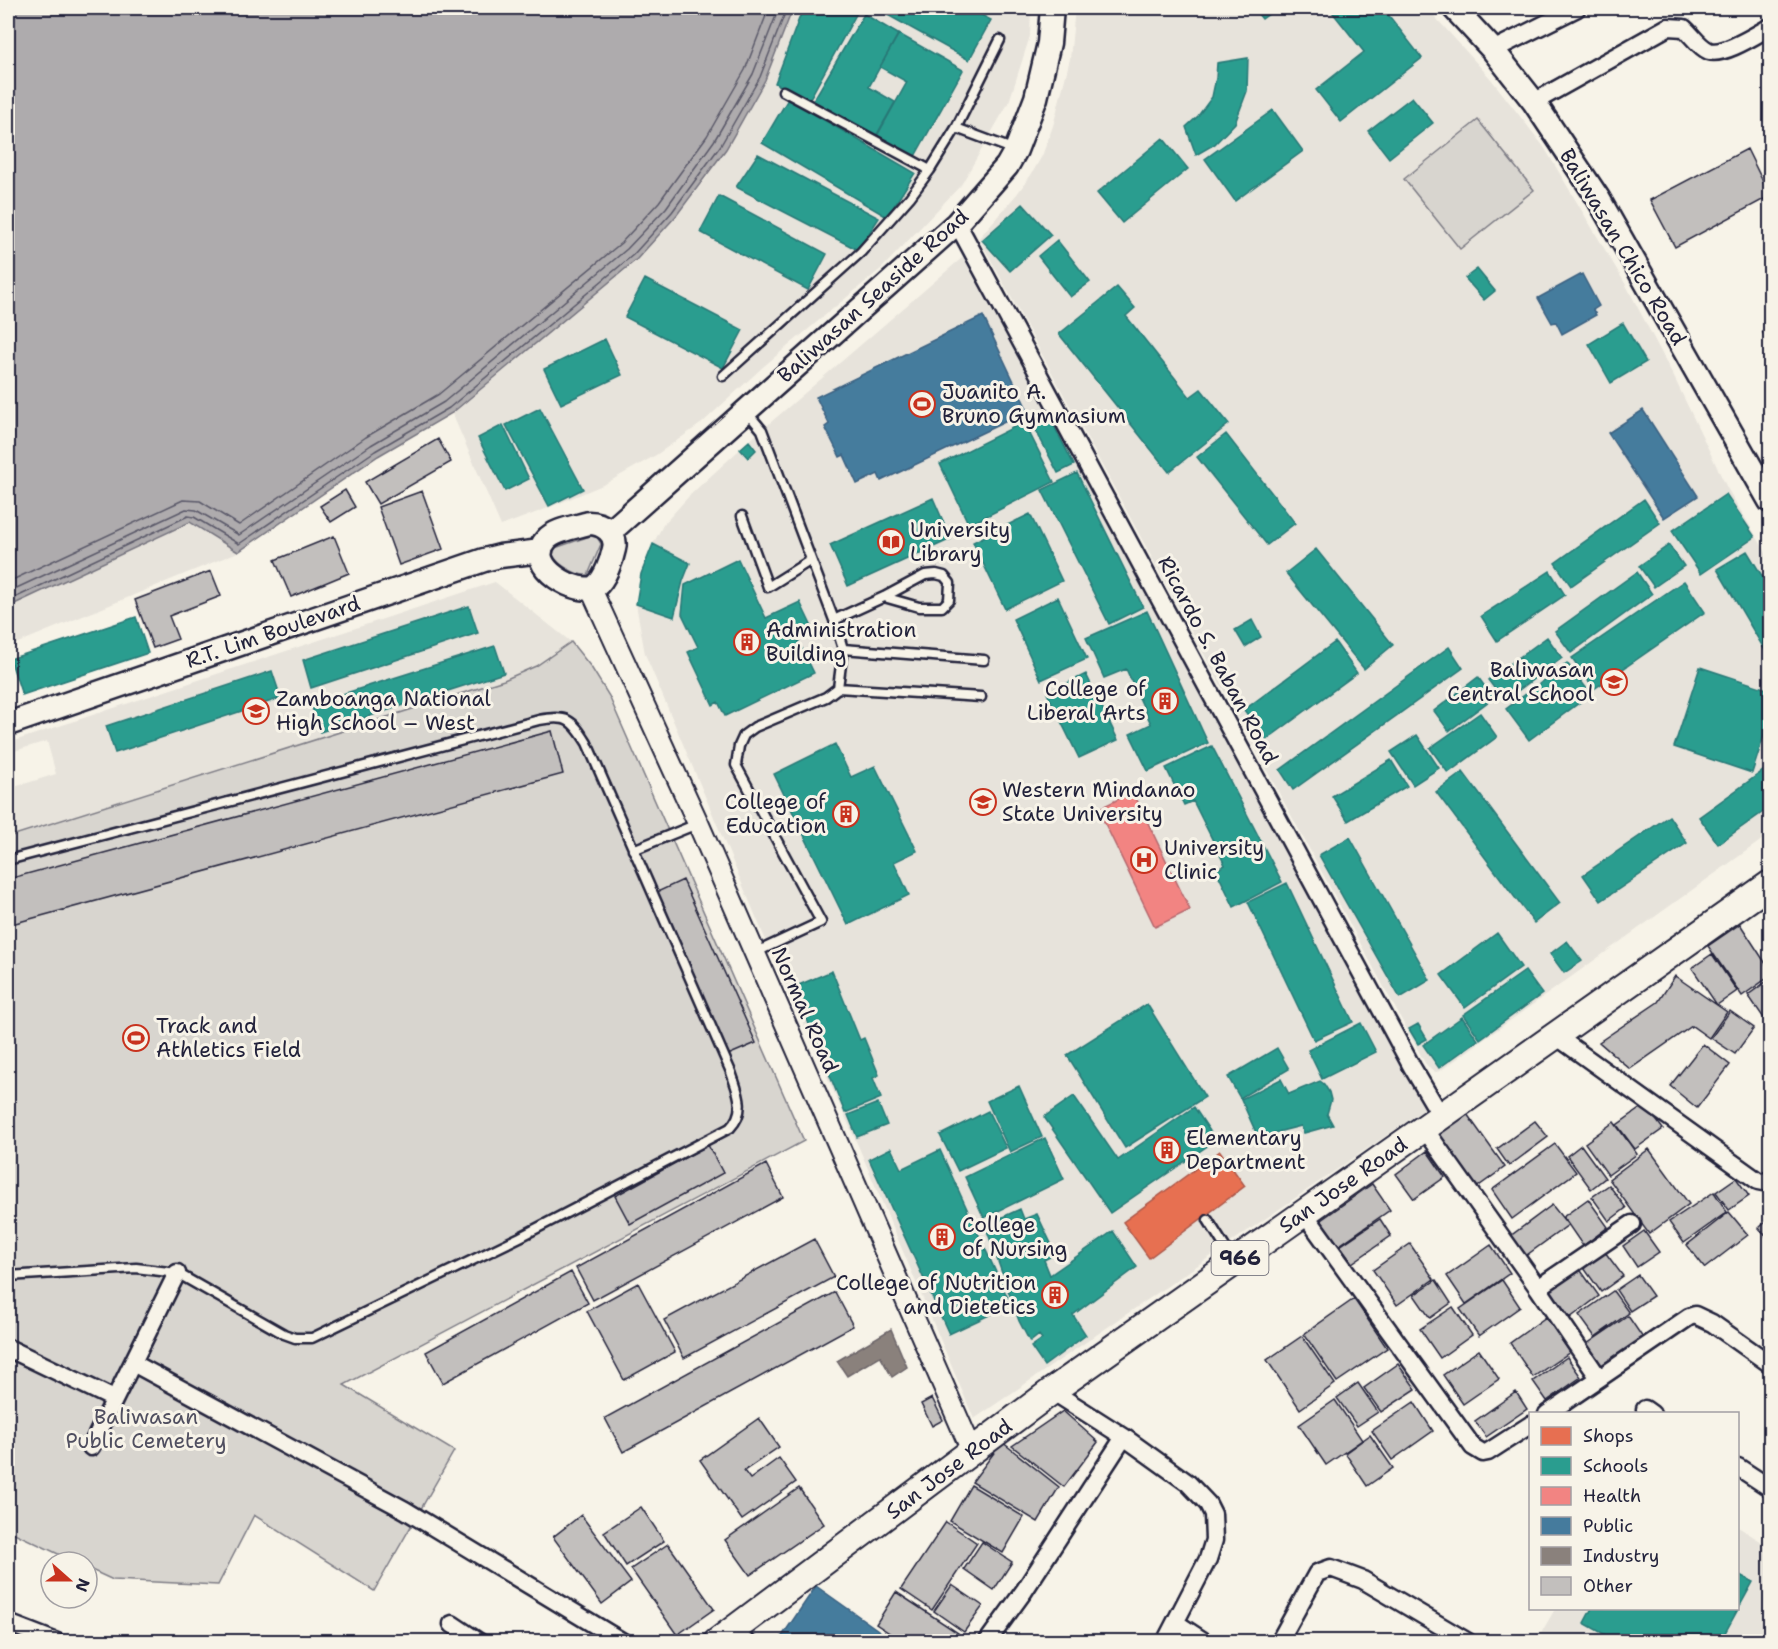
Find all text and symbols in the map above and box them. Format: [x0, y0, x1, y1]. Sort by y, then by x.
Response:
street label: Baliwasan Chico Road [1553, 143, 1693, 351]
street label: Baliwasan Seaside Road [772, 203, 974, 389]
place label: Juanito A. Bruno Gymnasium [942, 378, 1126, 430]
sports icon: Juanito A. Bruno Gymnasium [907, 389, 937, 419]
place label: University Library [910, 516, 1010, 568]
library icon: University Library [876, 527, 906, 557]
street label: Ricardo S. Baban Road [1151, 551, 1285, 769]
street label: R.T. Lim Boulevard [182, 589, 364, 675]
place label: Administration Building [766, 616, 917, 668]
building icon: Administration Building [732, 627, 762, 657]
place label: Baliwasan Central School [1447, 656, 1595, 708]
school or university icon: Baliwasan Central School [1599, 667, 1629, 697]
place label: College of Liberal Arts [1027, 675, 1146, 727]
place label: Zamboanga National High School – West [276, 685, 492, 737]
building icon: College of Liberal Arts [1150, 686, 1180, 716]
school or university icon: Zamboanga National High School – West [241, 696, 271, 726]
place label: Western Mindanao State University [1002, 776, 1196, 828]
school or university icon: Western Mindanao State University [968, 787, 998, 817]
place label: College of Education [725, 788, 826, 840]
building icon: College of Education [831, 799, 861, 829]
place label: University Clinic [1164, 834, 1264, 886]
hospital icon: University Clinic [1129, 845, 1159, 875]
street label: Normal Road [765, 943, 845, 1077]
place label: Track and Athletics Field [156, 1012, 301, 1064]
sports icon: Track and Athletics Field [121, 1023, 151, 1053]
place label: Elementary Department [1186, 1124, 1306, 1176]
street label: San Jose Road [1273, 1130, 1413, 1240]
building icon: Elementary Department [1152, 1135, 1182, 1165]
place label: College of Nursing [962, 1211, 1068, 1263]
building icon: College of Nursing [927, 1222, 957, 1252]
road number: 966 [1212, 1241, 1268, 1275]
place label: College of Nutrition and Dietetics [836, 1269, 1036, 1321]
building icon: College of Nutrition and Dietetics [1040, 1280, 1070, 1310]
park label: Baliwasan Public Cemetery [66, 1403, 226, 1455]
street label: San Jose Road [880, 1412, 1018, 1526]
legend [1529, 1412, 1739, 1610]
text: Shops [1583, 1424, 1634, 1448]
text: Schools [1583, 1454, 1649, 1478]
text: Health [1583, 1484, 1641, 1508]
text: Public [1583, 1514, 1633, 1538]
text: Industry [1583, 1544, 1659, 1568]
north arrow [39, 1550, 99, 1610]
text: Other [1583, 1574, 1633, 1598]
text: N [70, 1576, 95, 1595]

